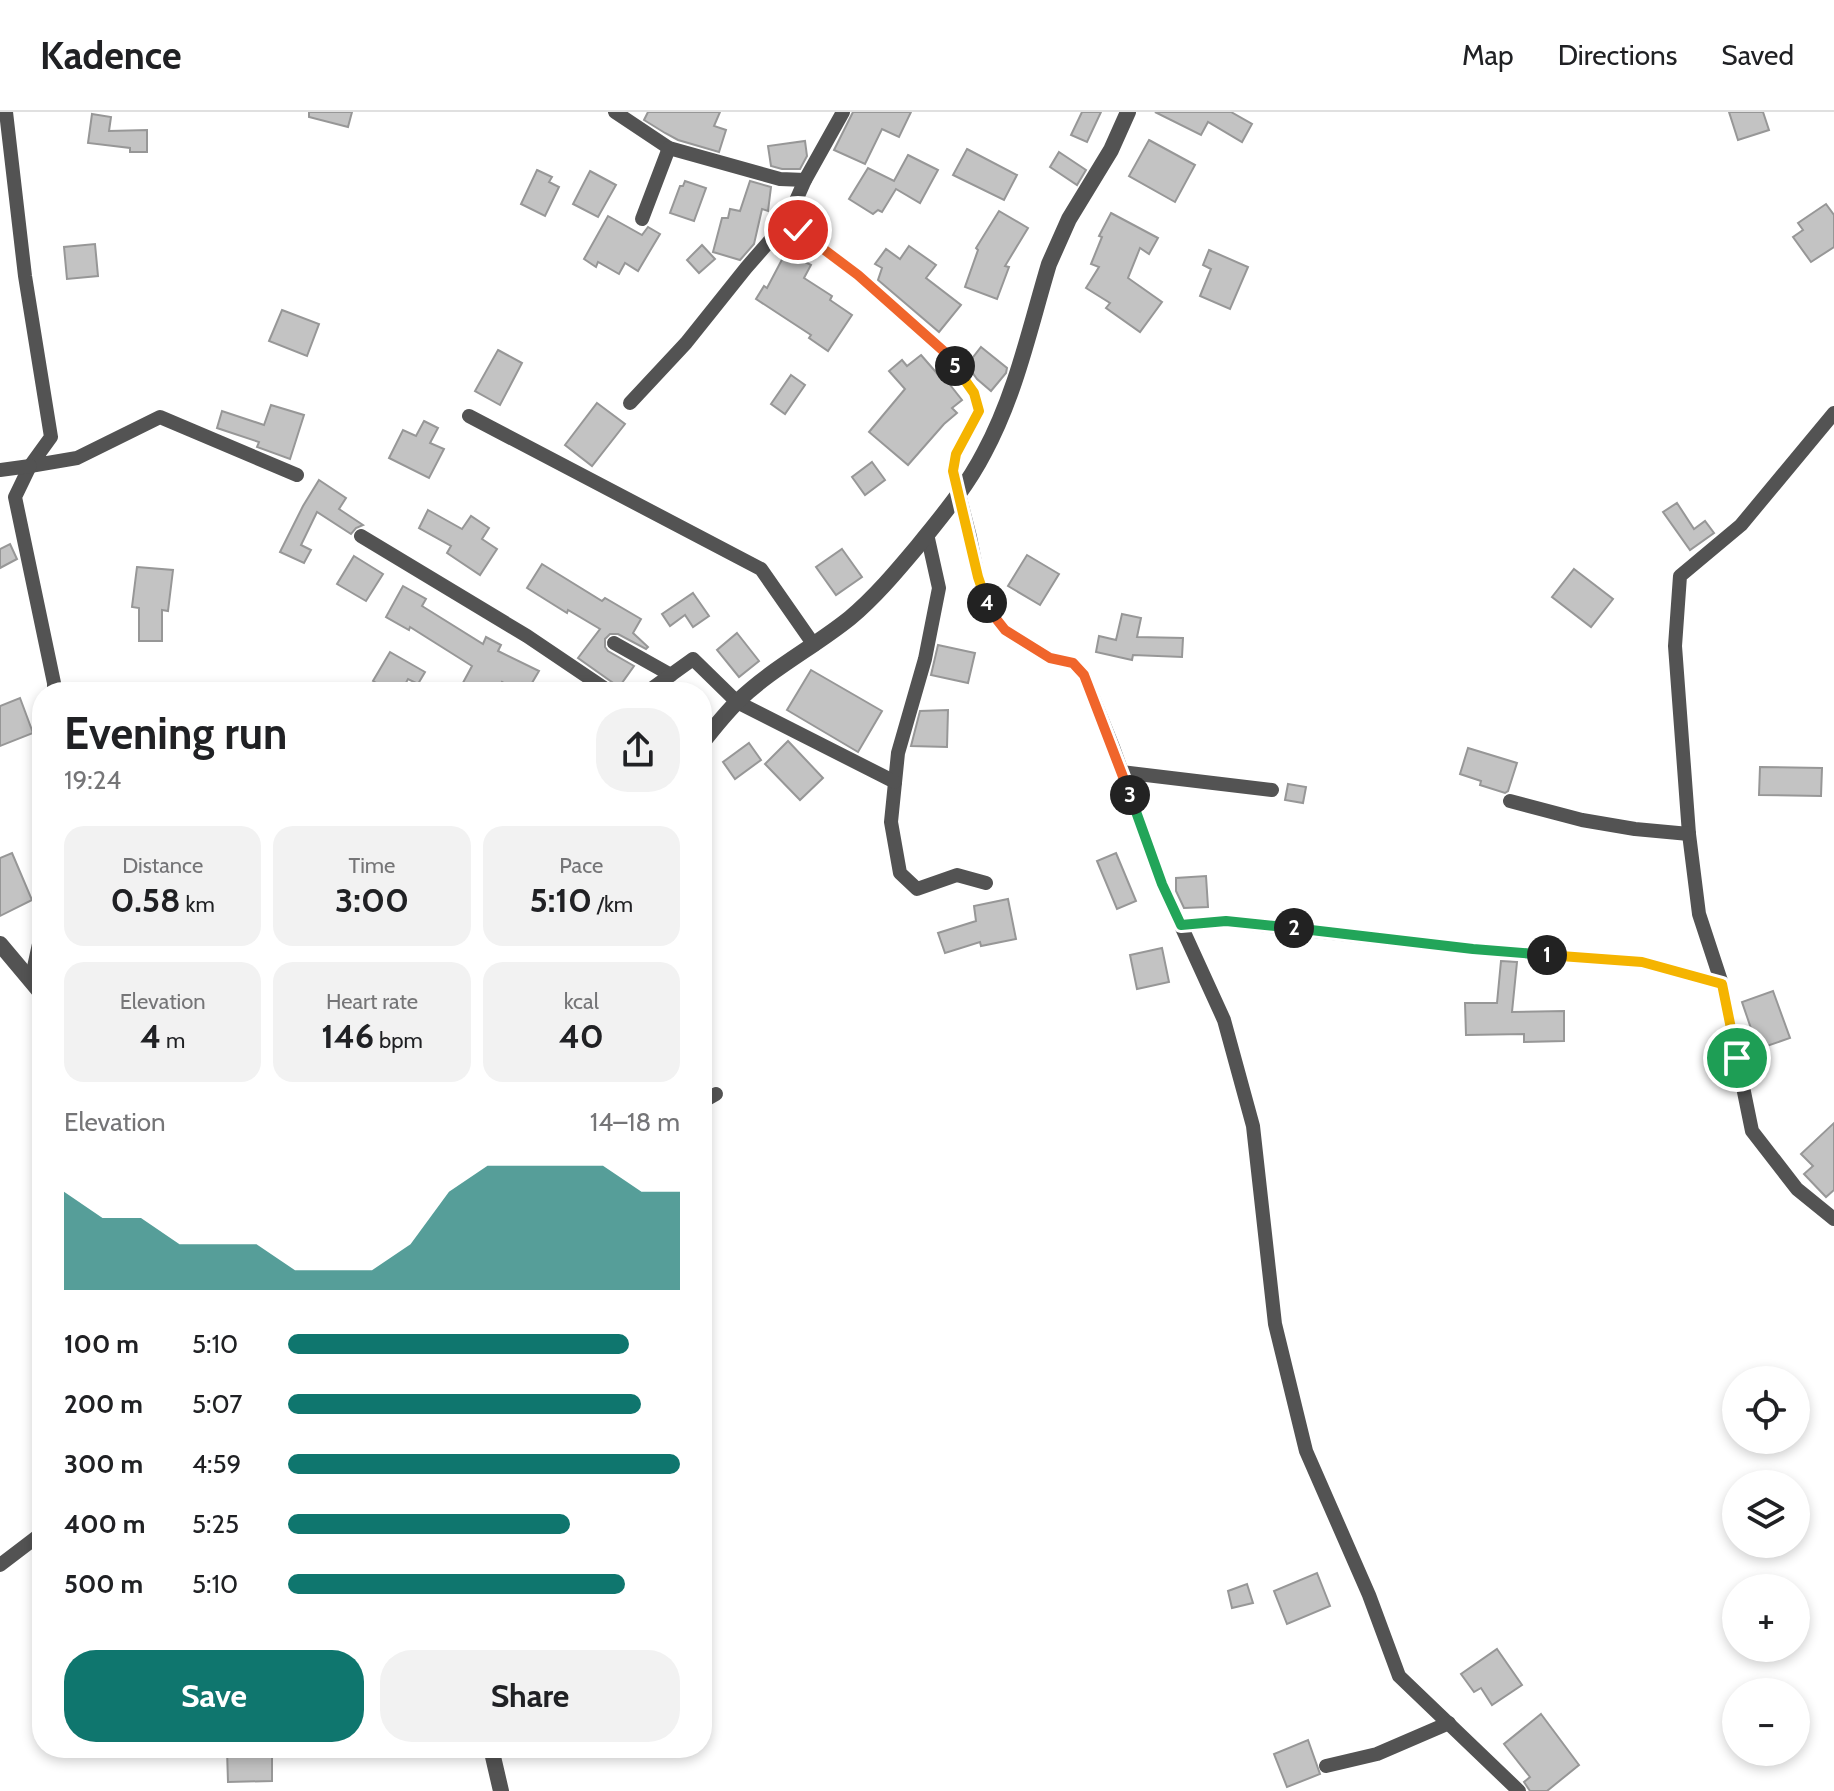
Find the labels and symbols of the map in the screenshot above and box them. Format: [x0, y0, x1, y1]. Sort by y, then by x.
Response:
pin [764, 196, 832, 264]
pin: 5 [935, 346, 975, 386]
pin: 4 [967, 583, 1007, 623]
pin: 3 [1110, 775, 1150, 815]
pin: 2 [1274, 908, 1314, 948]
pin: 1 [1527, 935, 1567, 975]
pin [1703, 1024, 1771, 1092]

